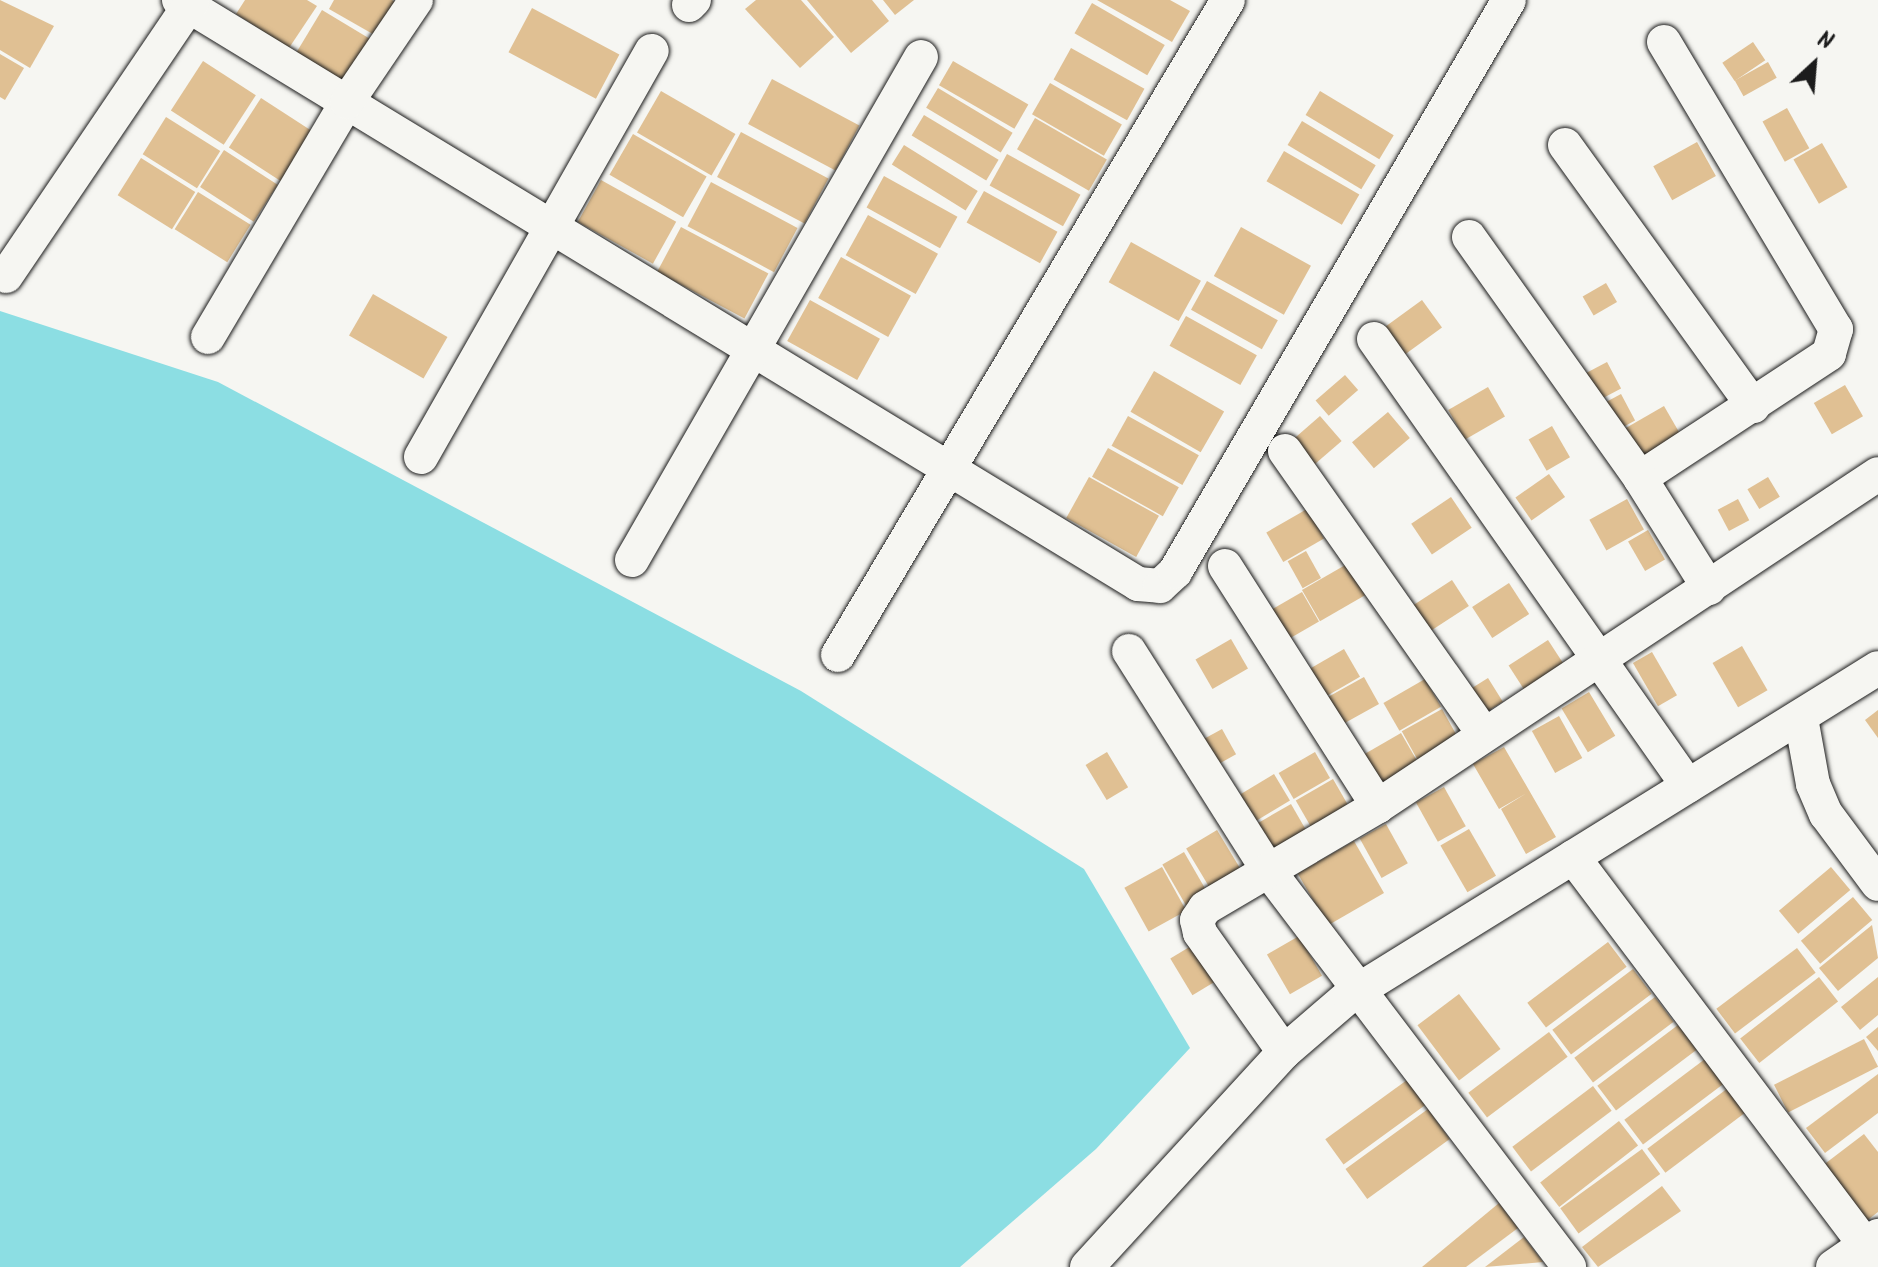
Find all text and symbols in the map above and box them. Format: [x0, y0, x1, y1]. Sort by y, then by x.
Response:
text: N [1811, 23, 1839, 61]
north arrow [1774, 24, 1854, 104]

